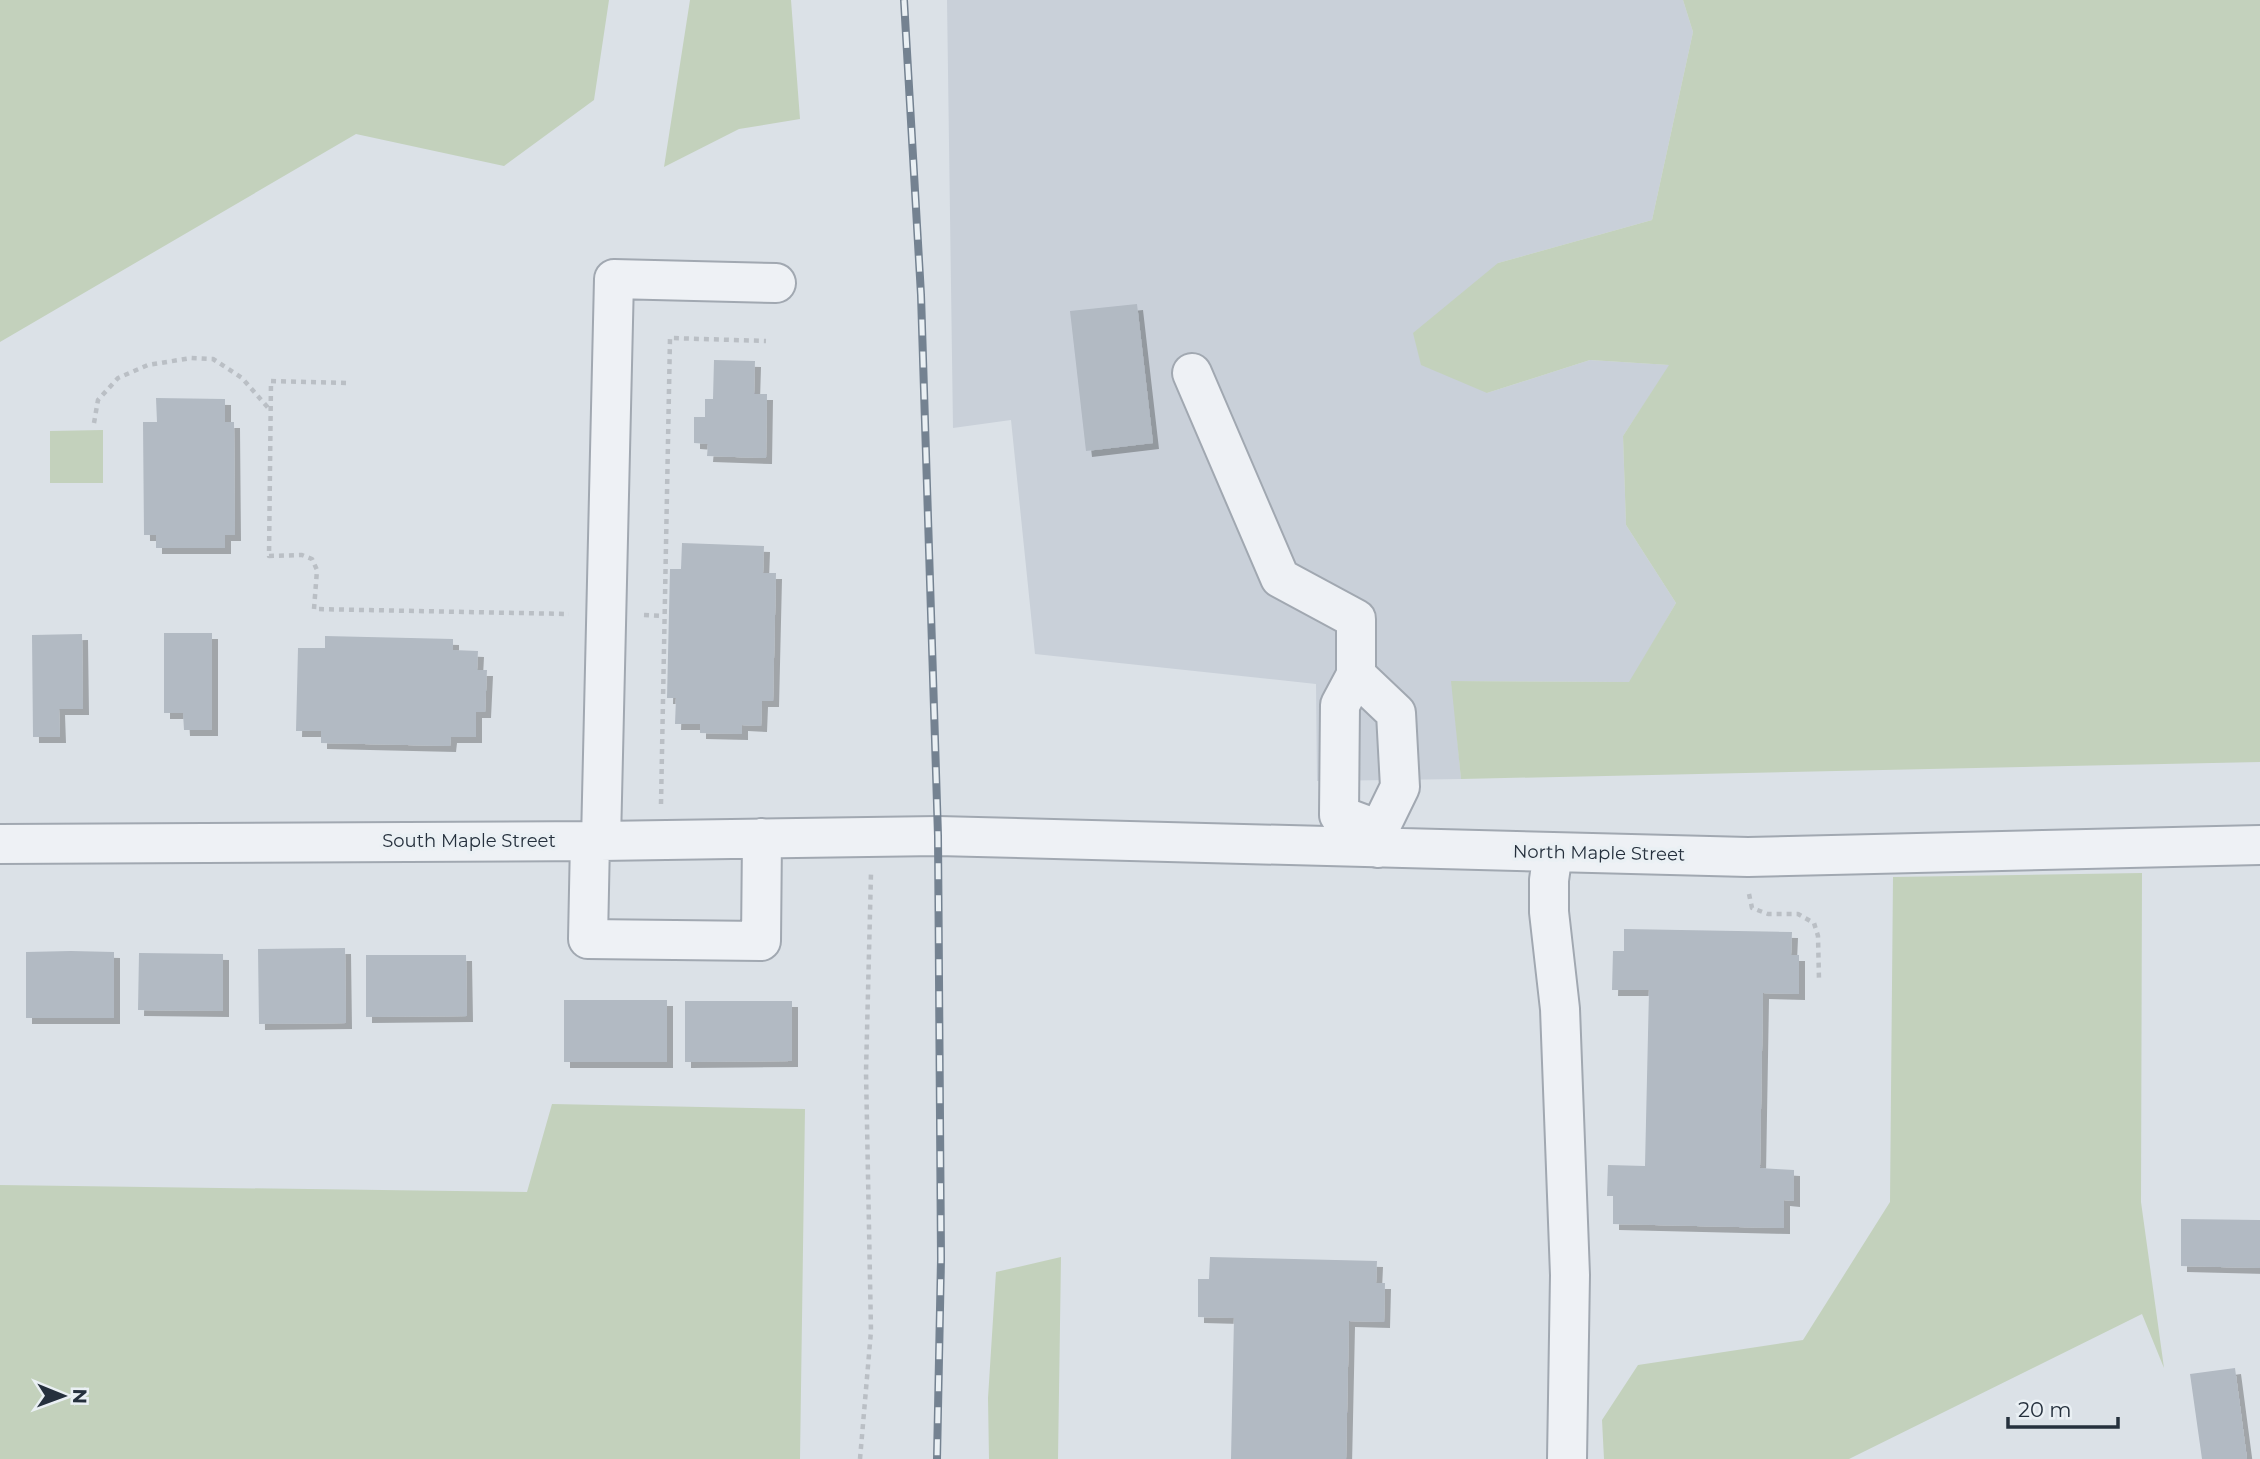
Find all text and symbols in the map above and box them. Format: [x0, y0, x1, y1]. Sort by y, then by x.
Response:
street label: South Maple Street [382, 830, 556, 852]
street label: North Maple Street [1513, 840, 1685, 866]
north arrow [28, 1361, 98, 1431]
scale bar [2008, 1386, 2118, 1430]
text: N [68, 1388, 91, 1404]
text: 20 m [2018, 1397, 2072, 1422]

